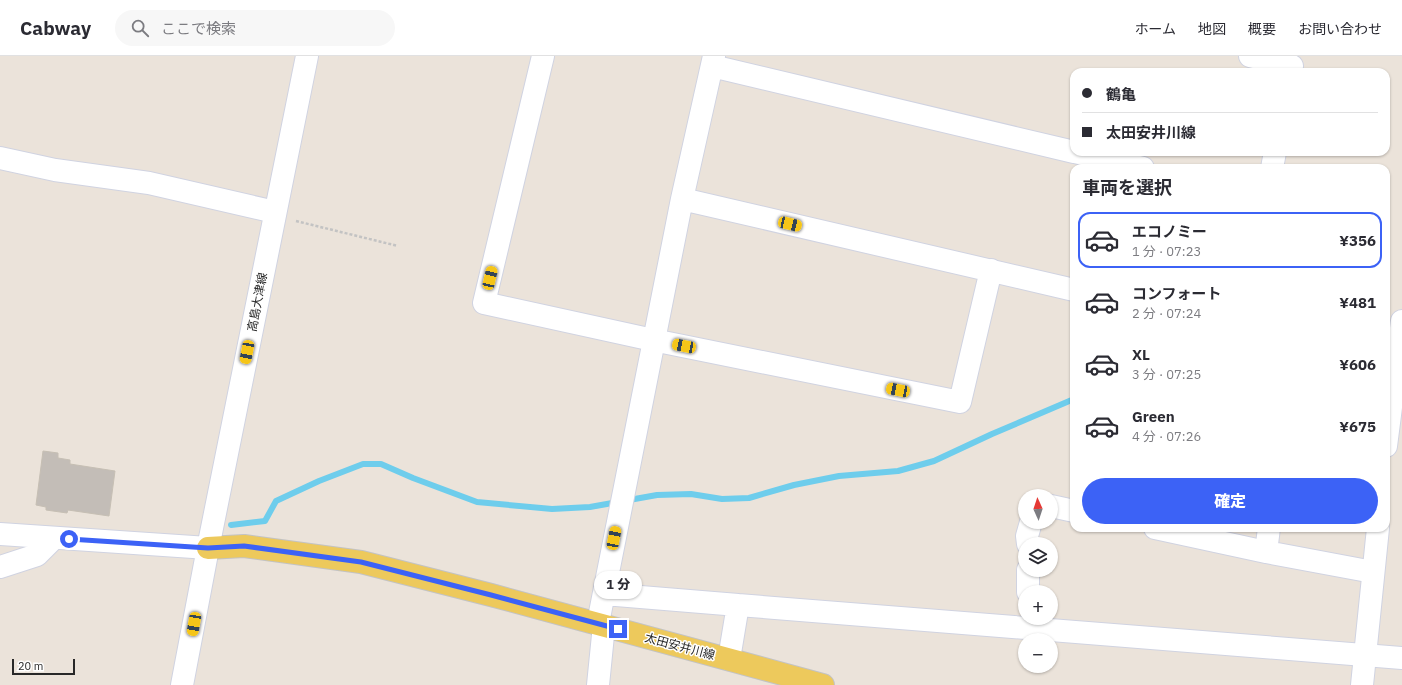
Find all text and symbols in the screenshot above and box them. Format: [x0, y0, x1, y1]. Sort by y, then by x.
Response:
search box [115, 10, 395, 46]
text: Cabway [20, 16, 91, 40]
icon: search [129, 17, 151, 39]
text: ここで検索 [161, 19, 236, 38]
text: ホーム [1134, 20, 1176, 38]
text: 地図 [1198, 20, 1226, 38]
text: 概要 [1248, 20, 1276, 38]
text: お問い合わせ [1298, 20, 1382, 38]
text: 鶴亀 [1106, 85, 1136, 104]
text: 太田安井川線 [1106, 123, 1196, 142]
text: 車両を選択 [1082, 176, 1172, 199]
car [777, 215, 803, 233]
icon: car [1084, 222, 1120, 258]
text: エコノミー [1132, 222, 1207, 241]
text: ¥356 [1339, 231, 1376, 250]
text: 1 分 · 07:23 [1132, 243, 1201, 260]
car [481, 265, 499, 291]
street label: 高島大津線 [244, 271, 270, 333]
icon: car [1084, 284, 1120, 320]
text: コンフォート [1132, 284, 1222, 303]
text: ¥481 [1339, 293, 1376, 312]
text: 2 分 · 07:24 [1132, 305, 1201, 322]
car [671, 338, 697, 354]
car [239, 339, 255, 365]
text: XL [1132, 345, 1150, 364]
icon: car [1084, 346, 1120, 382]
text: ¥606 [1339, 355, 1376, 374]
text: 3 分 · 07:25 [1132, 366, 1201, 383]
car [885, 382, 911, 398]
text: Green [1132, 407, 1175, 426]
icon: car [1084, 408, 1120, 444]
text: ¥675 [1339, 417, 1376, 436]
text: 4 分 · 07:26 [1132, 428, 1201, 445]
button: 確定 [1082, 478, 1378, 524]
north arrow [1018, 489, 1058, 529]
map controls [1018, 489, 1058, 673]
car [606, 525, 622, 551]
route start [60, 530, 78, 548]
button: layers [1018, 537, 1058, 577]
callout: 1 分 [594, 571, 642, 599]
text: 1 分 [606, 576, 630, 593]
button: + [1018, 585, 1058, 625]
car [186, 611, 202, 637]
route end [609, 620, 627, 638]
street label: 太田安井川線 [643, 629, 717, 663]
button: − [1018, 633, 1058, 673]
scale bar [12, 657, 75, 676]
text: 20 m [18, 659, 43, 673]

